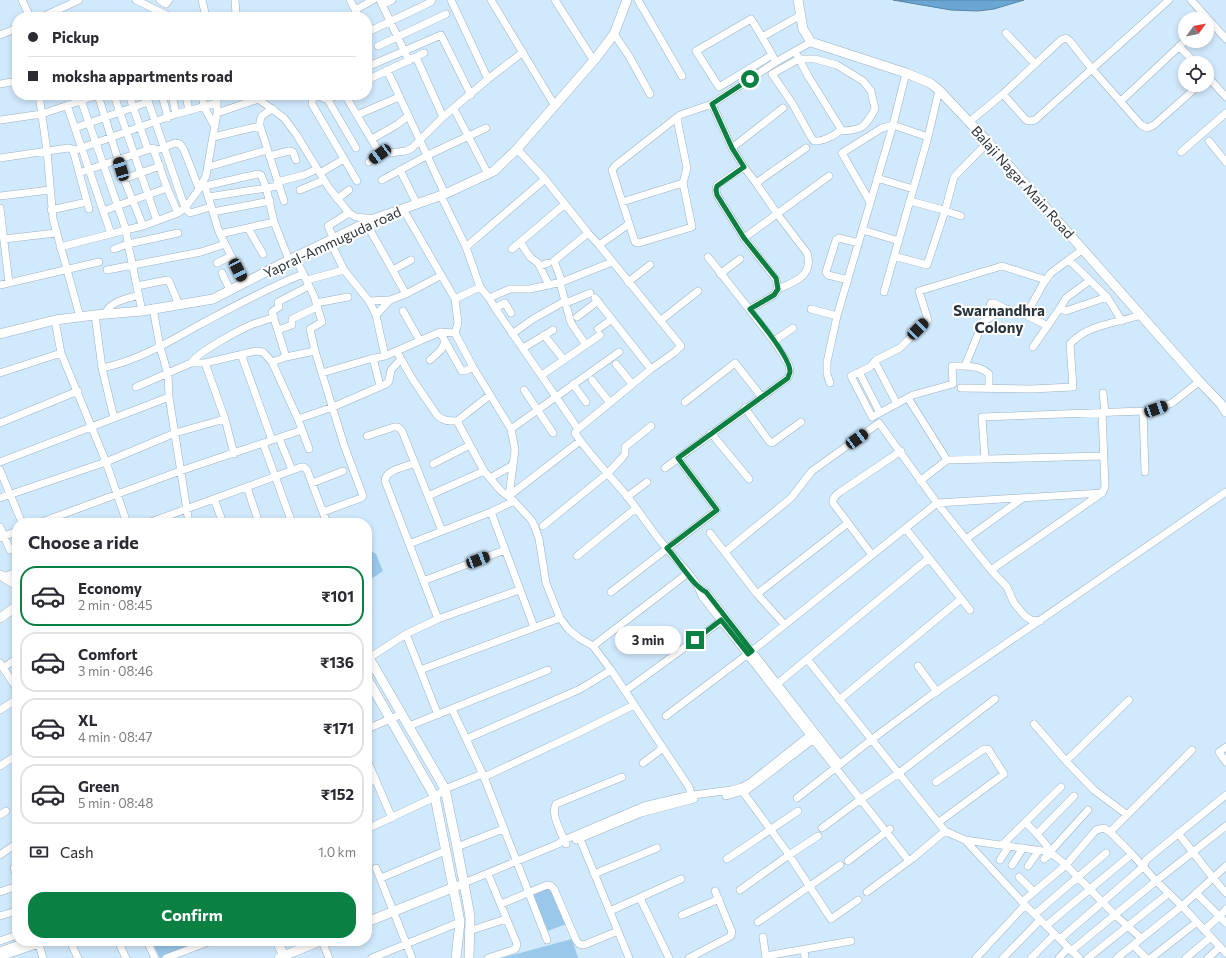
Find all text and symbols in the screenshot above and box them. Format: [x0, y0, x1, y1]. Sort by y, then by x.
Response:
north arrow [1178, 12, 1214, 48]
map controls [1178, 12, 1214, 92]
text: Pickup [52, 28, 99, 46]
button: locate [1178, 56, 1214, 92]
text: moksha appartments road [52, 67, 233, 85]
route start [741, 70, 759, 88]
street label: Balaji Nagar Main Road [968, 122, 1078, 242]
car [367, 142, 393, 166]
car [112, 156, 130, 182]
street label: Yapral-Ammuguda road [261, 203, 403, 281]
car [227, 257, 249, 283]
district label: Swarnandhra Colony [953, 301, 1045, 336]
car [905, 316, 931, 342]
car [1143, 399, 1169, 419]
car [844, 427, 870, 451]
text: Choose a ride [28, 531, 139, 553]
car [465, 550, 491, 570]
icon: car [30, 578, 66, 614]
text: Economy [78, 579, 142, 597]
text: ₹101 [321, 587, 354, 605]
text: 2 min · 08:45 [78, 597, 153, 613]
callout: 3 min [615, 626, 681, 654]
route end [686, 631, 704, 649]
text: 3 min [632, 632, 664, 648]
icon: car [30, 644, 66, 680]
text: Comfort [78, 645, 138, 663]
text: ₹136 [320, 653, 354, 671]
text: 3 min · 08:46 [78, 663, 153, 679]
icon: car [30, 710, 66, 746]
text: XL [78, 711, 97, 729]
text: ₹171 [323, 719, 354, 737]
text: 4 min · 08:47 [78, 729, 152, 745]
icon: car [30, 776, 66, 812]
text: Green [78, 777, 119, 795]
text: ₹152 [321, 785, 354, 803]
text: 5 min · 08:48 [78, 795, 153, 811]
icon: cash [28, 841, 50, 863]
text: Cash [60, 843, 94, 861]
text: 1.0 km [318, 844, 356, 860]
button: Confirm [28, 892, 356, 938]

